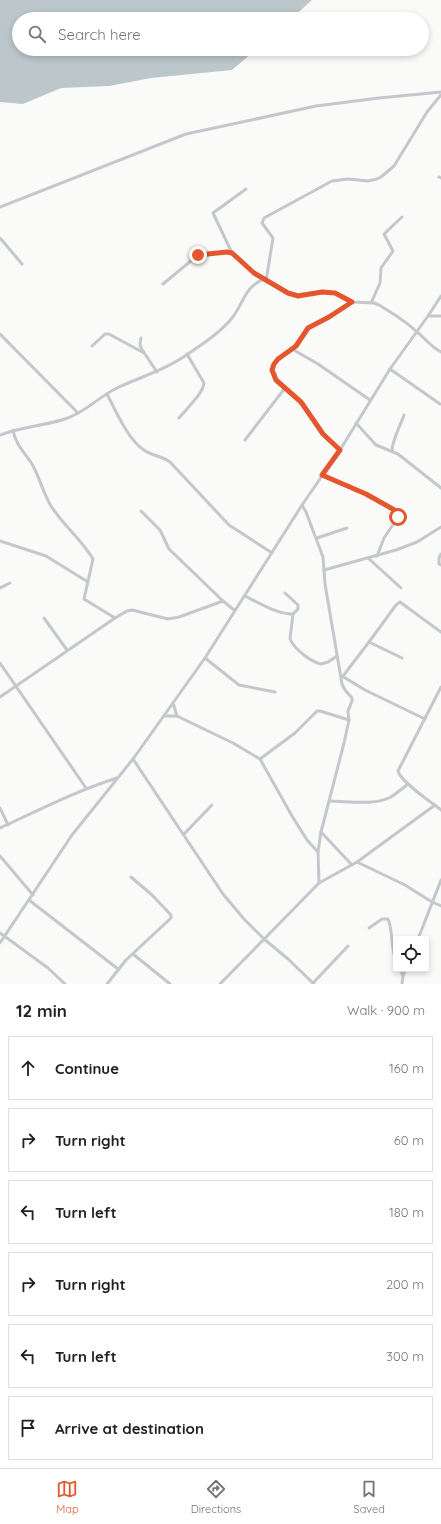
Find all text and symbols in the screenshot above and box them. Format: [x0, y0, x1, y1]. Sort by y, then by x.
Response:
search box [12, 12, 429, 56]
icon: search [26, 23, 48, 45]
text: Search here [58, 25, 141, 44]
route end [189, 246, 207, 264]
route start [389, 508, 407, 526]
map controls [393, 936, 429, 972]
button: locate [393, 936, 429, 972]
text: 12 min [16, 1000, 67, 1021]
text: Walk · 900 m [347, 1002, 425, 1018]
icon: ahead [17, 1057, 39, 1079]
text: Continue [55, 1059, 119, 1078]
text: 160 m [389, 1060, 424, 1076]
icon: right [17, 1129, 39, 1151]
text: Turn right [55, 1131, 126, 1150]
text: 60 m [394, 1132, 424, 1148]
icon: left [17, 1201, 39, 1223]
text: Turn left [55, 1203, 117, 1222]
text: 180 m [389, 1204, 424, 1220]
icon: right [17, 1273, 39, 1295]
text: Turn right [55, 1275, 126, 1294]
text: 200 m [386, 1276, 424, 1292]
icon: left [17, 1345, 39, 1367]
text: Turn left [55, 1347, 117, 1366]
text: 300 m [386, 1348, 424, 1364]
icon: arrive [17, 1417, 39, 1439]
text: Arrive at destination [55, 1419, 204, 1438]
tab: Map [56, 1478, 79, 1516]
tab: Directions [191, 1478, 241, 1516]
tab: Saved [353, 1478, 385, 1516]

